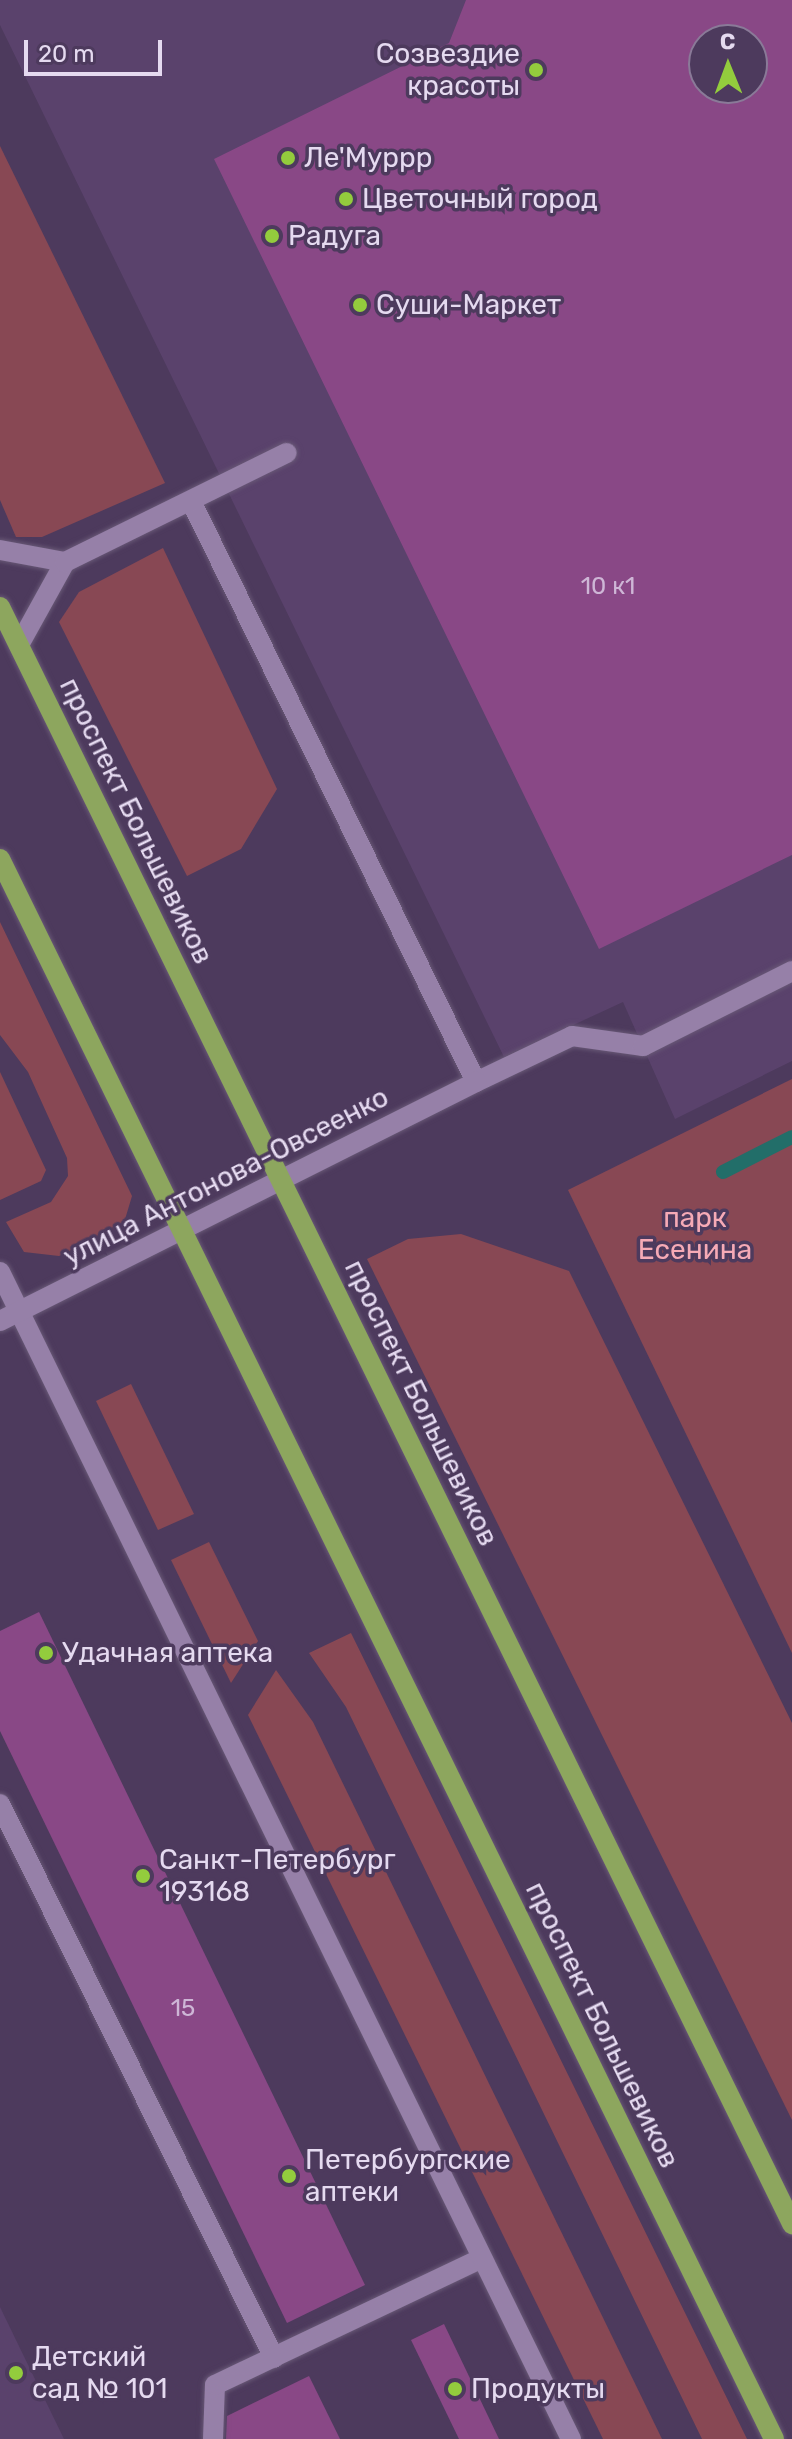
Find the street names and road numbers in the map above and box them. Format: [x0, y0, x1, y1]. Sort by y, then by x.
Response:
street label: проспект Большевиков [52, 673, 220, 969]
street label: улица Антонова-Овсеенко [58, 1080, 394, 1274]
street label: проспект Большевиков [337, 1255, 505, 1551]
street label: проспект Большевиков [518, 1877, 686, 2173]

